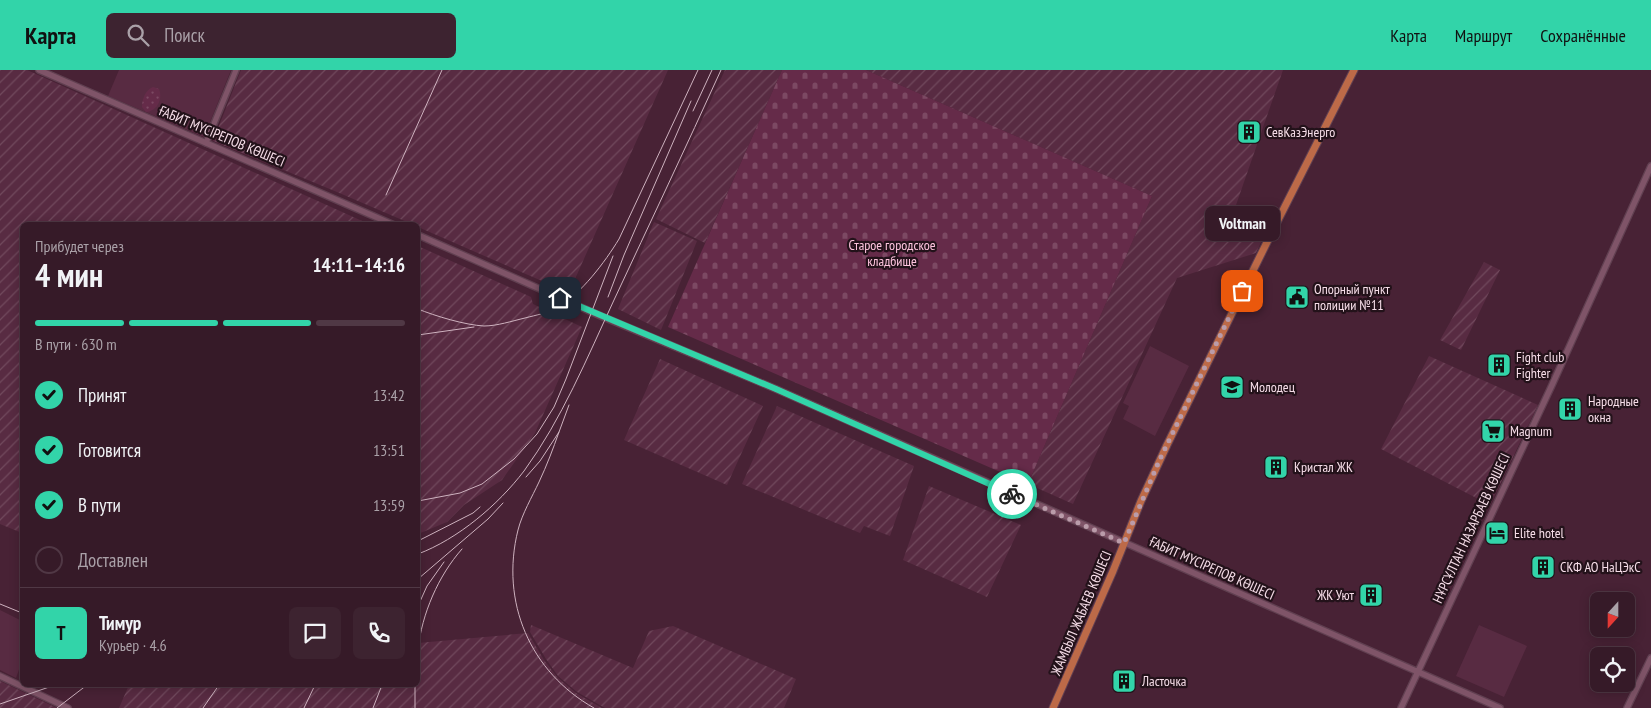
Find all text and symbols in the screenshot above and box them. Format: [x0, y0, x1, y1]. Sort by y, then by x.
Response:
search box [106, 13, 456, 58]
text: Карта [25, 20, 76, 51]
icon: search [124, 21, 152, 49]
text: Поиск [164, 23, 205, 47]
text: Карта [1390, 24, 1427, 47]
text: Маршрут [1455, 24, 1512, 47]
text: Сохранённые [1540, 24, 1626, 47]
street label: ҒАБИТ МҮСІРЕПОВ КӨШЕСІ [156, 101, 288, 171]
building icon: СевКазЭнерго [1236, 119, 1262, 145]
place label: СевКазЭнерго [1266, 123, 1335, 141]
callout: Voltman [1204, 206, 1280, 241]
text: Voltman [1219, 213, 1266, 233]
text: Прибудет через [35, 236, 124, 256]
park label: Старое городское кладбище [848, 236, 936, 270]
text: 14:11–14:16 [312, 253, 405, 277]
text: 4 мин [35, 254, 103, 296]
pin [1221, 270, 1263, 312]
pin [539, 277, 581, 319]
icon: bag [1228, 277, 1256, 305]
place label: Опорный пункт полиции №11 [1314, 280, 1390, 314]
icon: home [546, 284, 574, 312]
public building icon: Опорный пункт полиции №11 [1284, 284, 1310, 310]
text: В пути · 630 m [35, 334, 117, 354]
place label: Fight club Fighter [1516, 348, 1564, 382]
building icon: Fight club Fighter [1486, 352, 1512, 378]
school or university icon: Молодец [1219, 374, 1245, 400]
place label: Молодец [1250, 378, 1295, 396]
icon: check [35, 381, 63, 409]
text: Принят [78, 383, 126, 407]
text: 13:42 [373, 385, 405, 405]
place label: Народные окна [1588, 392, 1639, 426]
building icon: Народные окна [1557, 396, 1583, 422]
supermarket icon: Magnum [1480, 418, 1506, 444]
place label: Magnum [1510, 422, 1552, 440]
icon: check [35, 436, 63, 464]
text: Готовится [78, 438, 141, 462]
text: 13:51 [373, 440, 405, 460]
street label: НҰРСҰЛТАН НАЗАРБАЕВ КӨШЕСІ [1428, 450, 1514, 606]
building icon: Кристал ЖК [1263, 454, 1289, 480]
place label: Кристал ЖК [1294, 458, 1353, 476]
courier [987, 469, 1037, 519]
icon: bike [998, 480, 1026, 508]
icon: check [35, 491, 63, 519]
text: В пути [78, 493, 121, 517]
text: 13:59 [373, 495, 405, 515]
hotel icon: Elite hotel [1484, 520, 1510, 546]
place label: Elite hotel [1514, 524, 1565, 542]
street label: ҒАБИТ МҮСІРЕПОВ КӨШЕСІ [1147, 532, 1277, 604]
text: Доставлен [78, 548, 148, 572]
street label: ЖАМБЫЛ ЖАБАЕВ КӨШЕСІ [1046, 548, 1115, 679]
building icon: СКФ АО НаЦЭкС [1530, 554, 1556, 580]
place label: СКФ АО НаЦЭкС [1560, 558, 1641, 576]
building icon: ЖК Уют [1358, 582, 1384, 608]
place label: ЖК Уют [1316, 586, 1355, 604]
north arrow [1590, 592, 1635, 638]
map controls [1590, 592, 1635, 692]
button: chat [289, 607, 341, 659]
button: phone [353, 607, 405, 659]
text: Тимур [99, 611, 141, 635]
text: Т [56, 621, 66, 645]
text: Курьер · 4.6 [99, 635, 167, 655]
button: locate [1590, 647, 1635, 692]
building icon: Ласточка [1111, 668, 1137, 694]
place label: Ласточка [1141, 672, 1186, 690]

